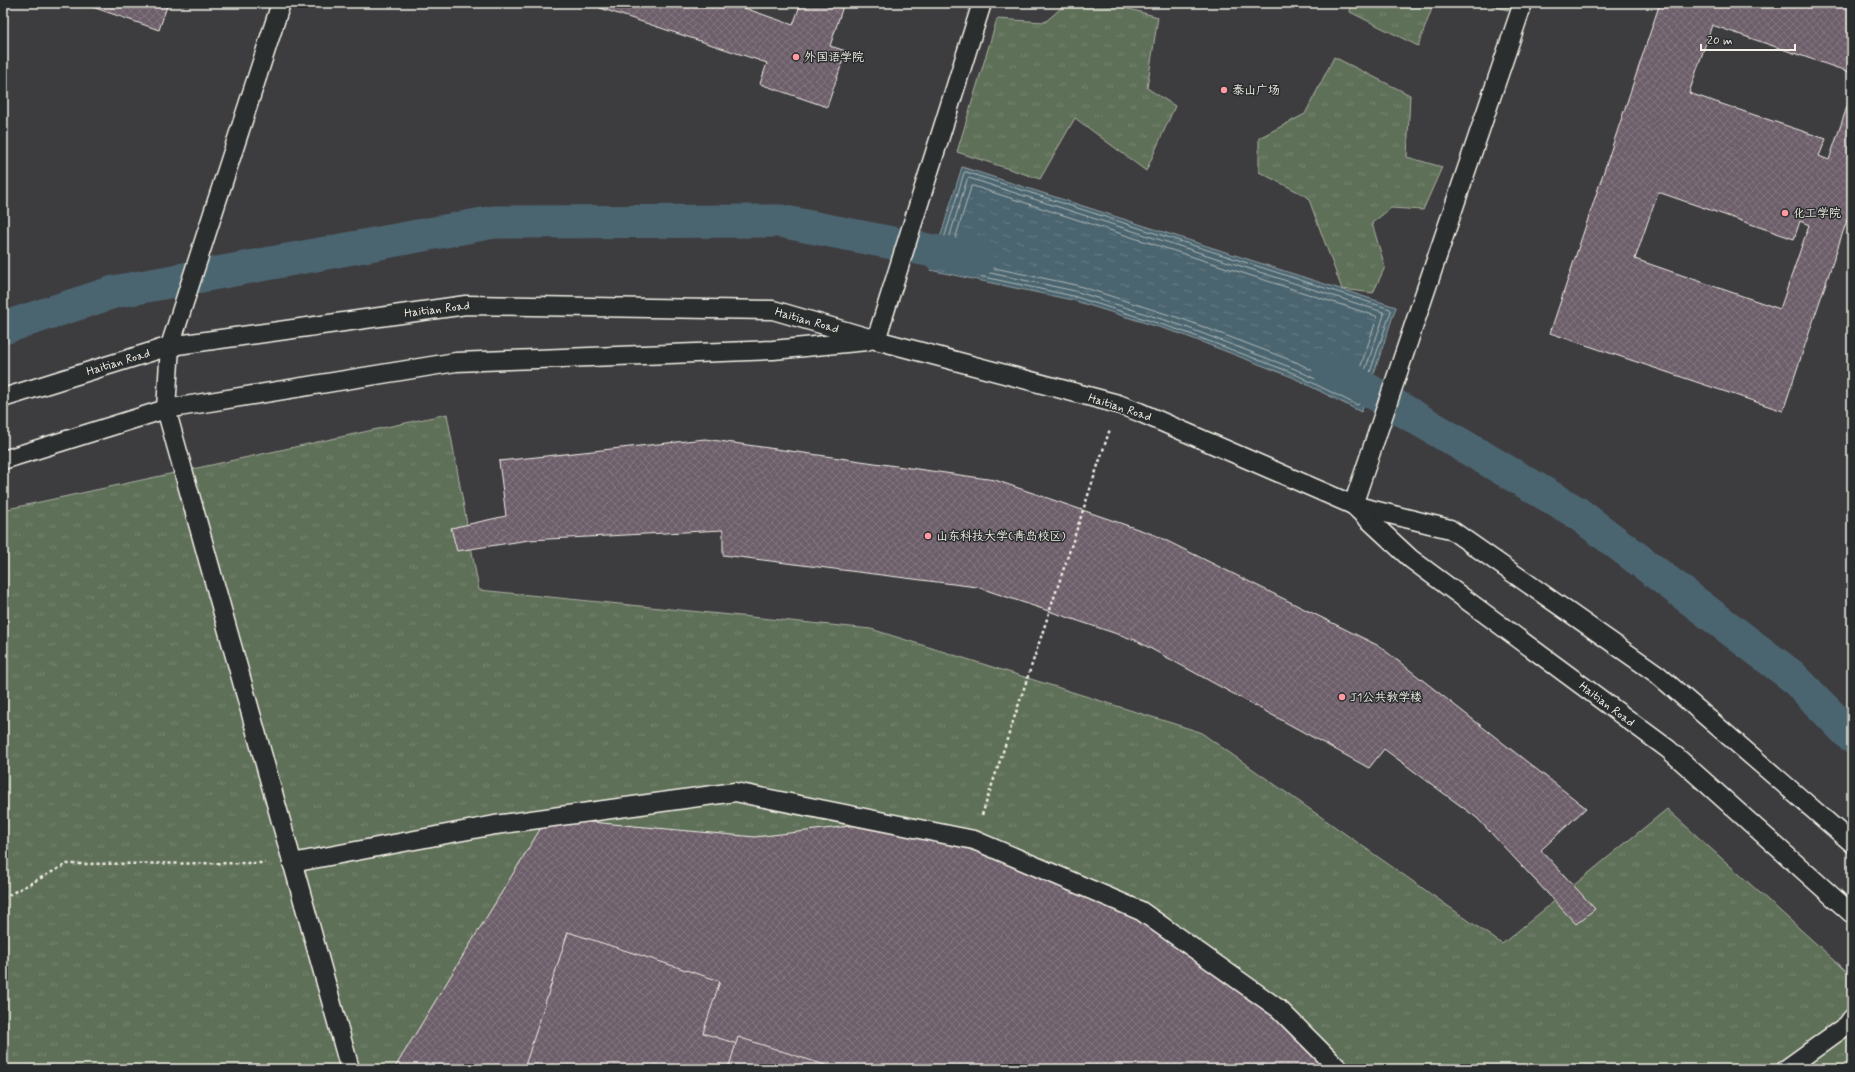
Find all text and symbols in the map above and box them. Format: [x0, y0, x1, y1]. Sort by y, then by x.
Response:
scale bar [1701, 26, 1795, 52]
text: 20 m [1707, 33, 1733, 49]
place label: 外国语学院 [804, 50, 864, 66]
marker: 外国语学院 [791, 52, 801, 62]
place label: 泰山广场 [1232, 83, 1280, 99]
marker: 泰山广场 [1219, 85, 1229, 95]
place label: 化工学院 [1793, 206, 1841, 222]
marker: 化工学院 [1780, 208, 1790, 218]
street label: Haitian Road [403, 298, 471, 322]
street label: Haitian Road [773, 304, 841, 338]
street label: Haitian Road [84, 346, 152, 380]
street label: Haitian Road [1086, 390, 1153, 426]
place label: 山东科技大学(青岛校区) [936, 529, 1066, 545]
marker: 山东科技大学(青岛校区) [923, 531, 933, 541]
street label: Haitian Road [1575, 679, 1637, 731]
place label: J1公共教学楼 [1350, 690, 1422, 706]
marker: J1公共教学楼 [1337, 692, 1347, 702]

